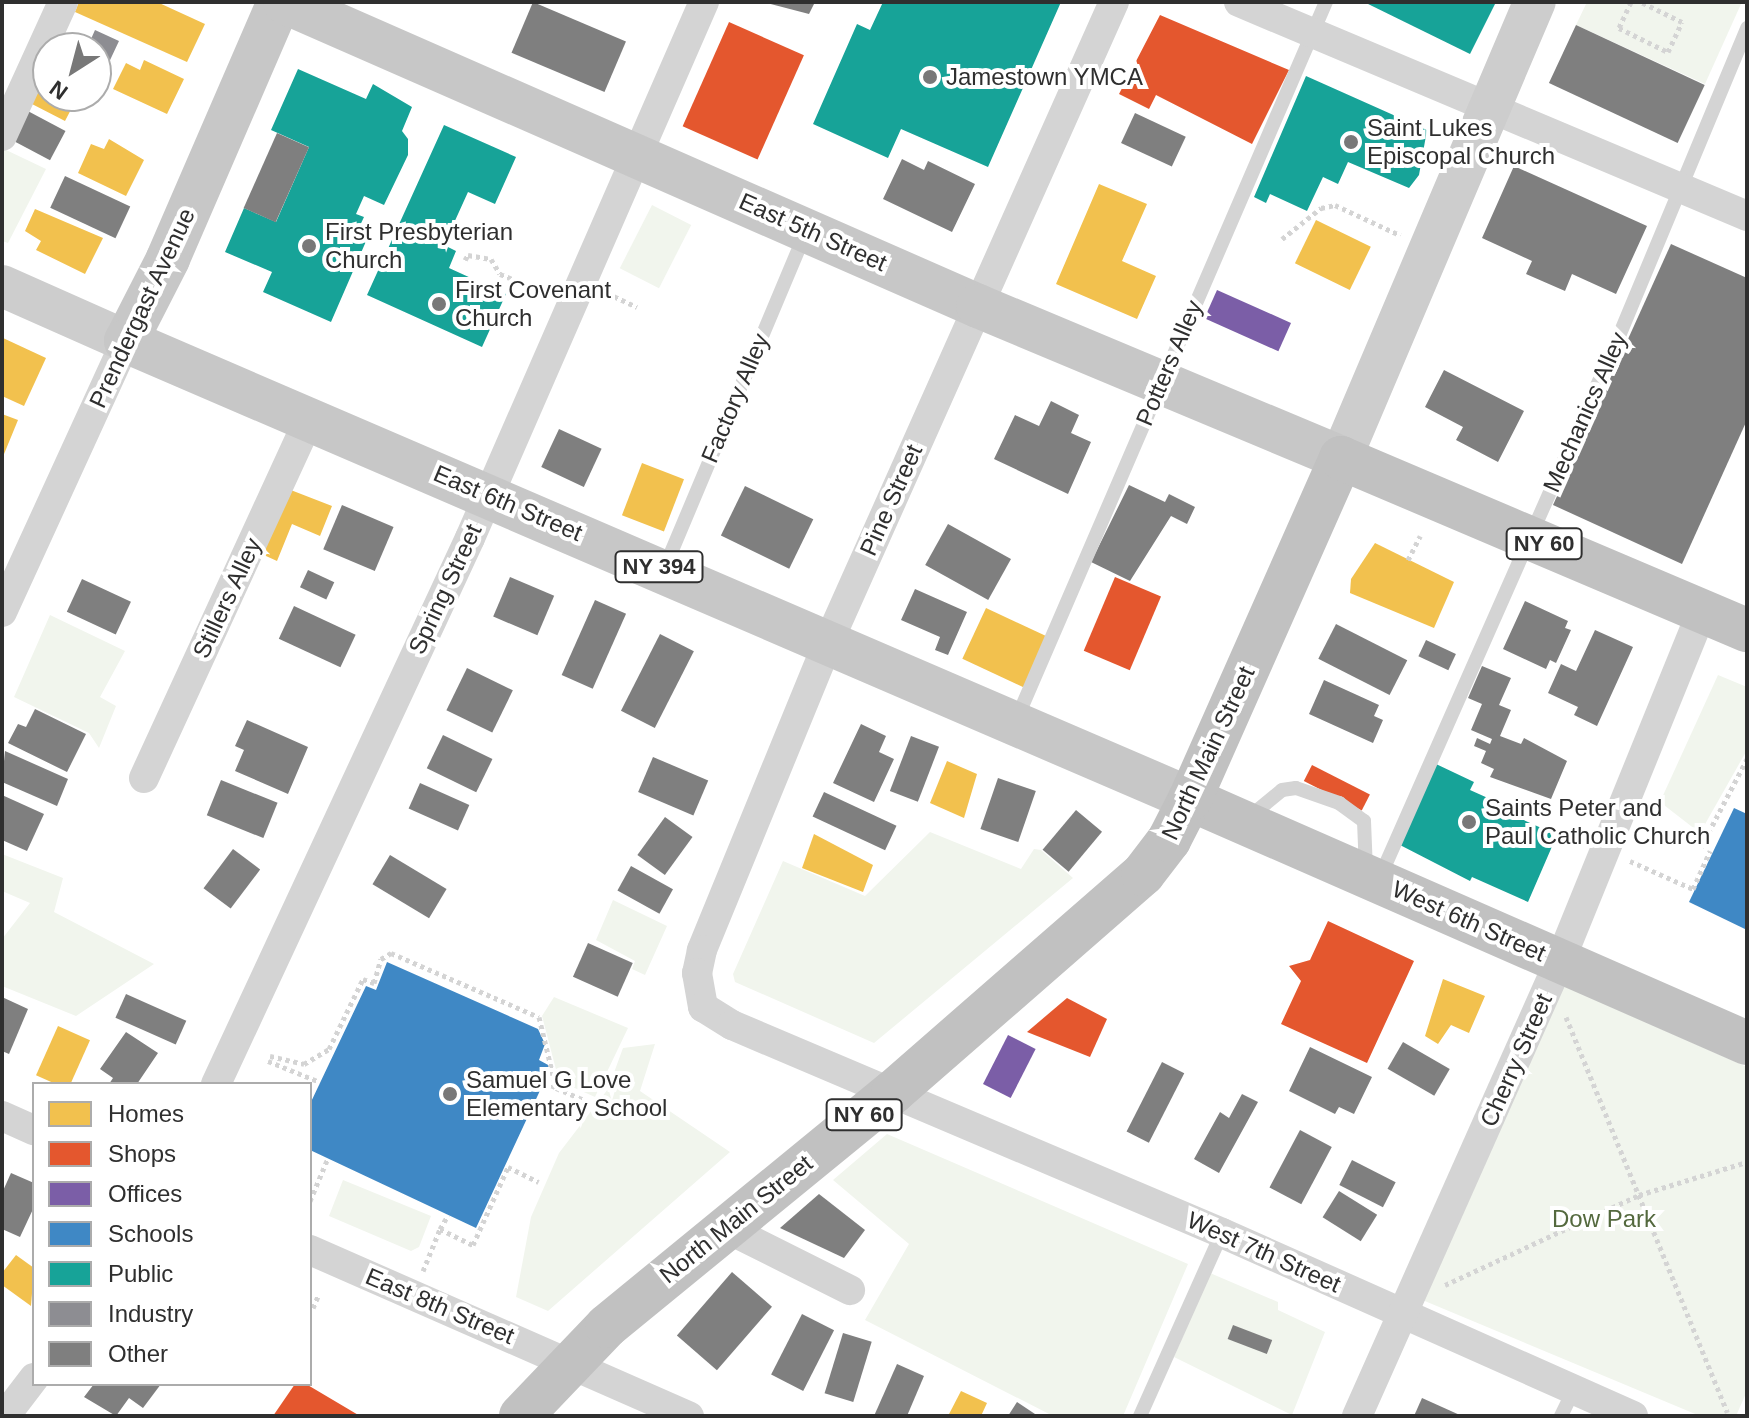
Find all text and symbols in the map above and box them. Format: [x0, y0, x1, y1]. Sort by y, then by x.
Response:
north arrow [32, 32, 112, 112]
place label: Jamestown YMCA [946, 63, 1143, 91]
marker: Jamestown YMCA [921, 68, 939, 86]
text: N [45, 75, 73, 105]
place label: Saint Lukes Episcopal Church [1367, 114, 1555, 170]
marker: Saint Lukes Episcopal Church [1342, 133, 1360, 151]
street label: East 5th Street [735, 187, 891, 277]
street label: Prendergast Avenue [83, 203, 201, 413]
place label: First Presbyterian Church [325, 218, 513, 274]
marker: First Presbyterian Church [300, 237, 318, 255]
place label: First Covenant Church [455, 276, 611, 332]
marker: First Covenant Church [430, 295, 448, 313]
street label: Potters Alley [1129, 295, 1209, 431]
street label: Mechanics Alley [1537, 327, 1633, 497]
street label: Factory Alley [695, 329, 775, 467]
street label: Pine Street [854, 440, 928, 560]
street label: East 6th Street [429, 459, 587, 547]
street label: Spring Street [402, 519, 488, 659]
road number: NY 60 [1504, 526, 1584, 562]
street label: Stillers Alley [186, 533, 268, 663]
road number: NY 394 [613, 549, 705, 585]
street label: North Main Street [1155, 662, 1261, 844]
place label: Saints Peter and Paul Catholic Church [1485, 794, 1710, 850]
marker: Saints Peter and Paul Catholic Church [1460, 813, 1478, 831]
street label: West 6th Street [1388, 874, 1550, 968]
street label: Cherry Street [1474, 989, 1558, 1131]
place label: Samuel G Love Elementary School [466, 1066, 667, 1122]
legend [32, 1082, 312, 1386]
marker: Samuel G Love Elementary School [441, 1085, 459, 1103]
road number: NY 60 [824, 1097, 904, 1133]
text: Homes [108, 1100, 184, 1127]
text: Shops [108, 1140, 176, 1167]
street label: North Main Street [654, 1149, 818, 1289]
text: Offices [108, 1180, 182, 1207]
street label: West 7th Street [1183, 1205, 1345, 1299]
park label: Dow Park [1552, 1205, 1656, 1233]
text: Schools [108, 1220, 193, 1247]
text: Public [108, 1260, 173, 1287]
street label: East 8th Street [361, 1262, 519, 1350]
text: Industry [108, 1300, 193, 1327]
text: Other [108, 1340, 168, 1367]

